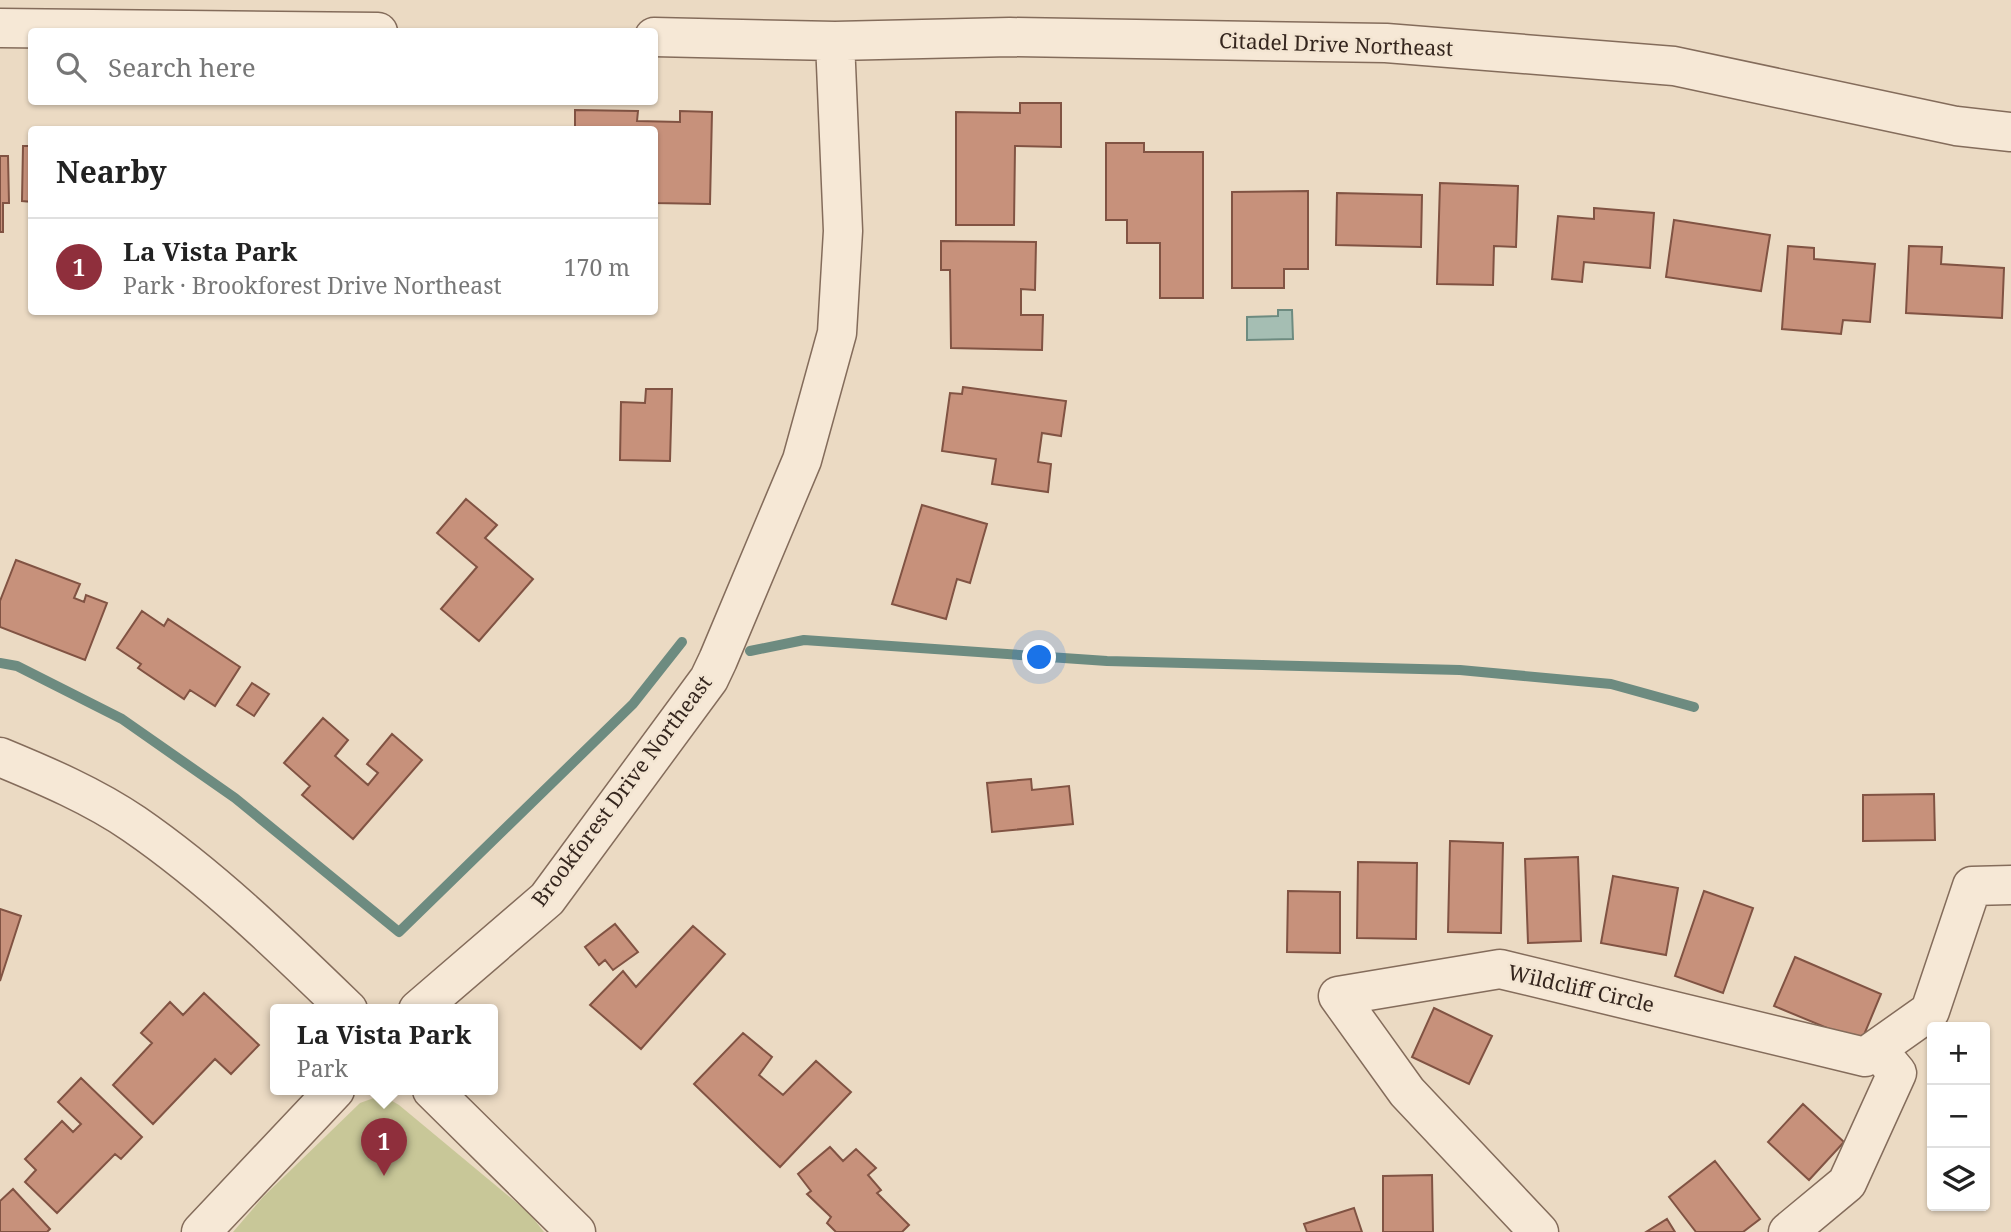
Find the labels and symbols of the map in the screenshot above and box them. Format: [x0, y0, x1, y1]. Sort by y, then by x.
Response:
street label: Citadel Drive Northeast [1218, 26, 1454, 62]
your location [1022, 640, 1056, 674]
street label: Brookforest Drive Northeast [525, 669, 718, 912]
street label: Wildcliff Circle [1505, 958, 1657, 1018]
pin: 1 [361, 1118, 407, 1176]

